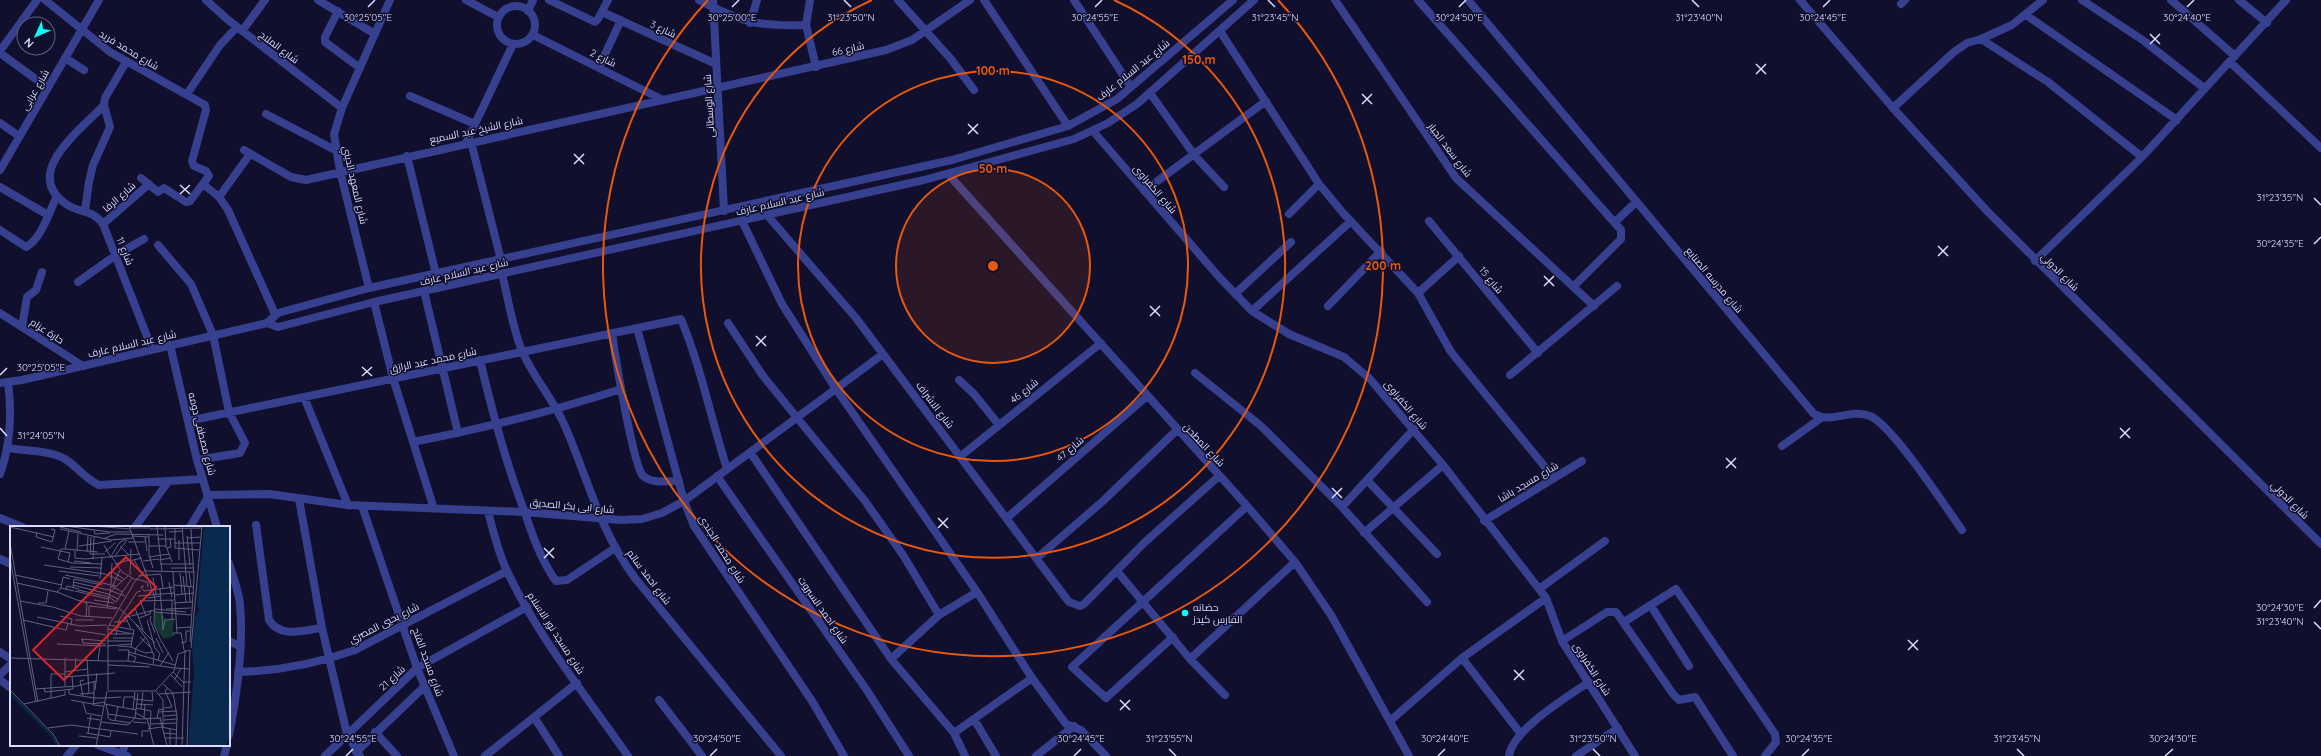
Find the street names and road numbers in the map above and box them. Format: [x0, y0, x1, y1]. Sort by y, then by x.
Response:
street label: شارع 3 [648, 17, 678, 41]
street label: شارع محمد فريد [97, 27, 161, 73]
street label: شارع الملاح [256, 28, 302, 66]
street label: شارع عبد السلام عارف [1094, 36, 1173, 104]
street label: شارع 66 [831, 39, 865, 59]
street label: شارع 2 [588, 46, 618, 70]
street label: شارع عرابى [18, 67, 52, 113]
street label: شارع الوسطانى [701, 74, 717, 138]
street label: شارع الشيخ عبد السميع [428, 114, 524, 146]
street label: شارع سعد الجيار [1425, 119, 1475, 180]
street label: شارع المعهد الديني [339, 145, 370, 226]
street label: شارع الكفراوى [1130, 162, 1180, 216]
street label: شارع الرفا [100, 179, 138, 215]
street label: شارع عبد السلام عارف [734, 185, 826, 220]
street label: شارع 11 [113, 235, 137, 267]
street label: شارع مدرسه الصنايع [1683, 244, 1745, 316]
street label: شارع الدولي [2038, 250, 2082, 294]
street label: شارع عبد السلام عارف [418, 255, 510, 290]
street label: شارع 15 [1476, 264, 1506, 296]
street label: حارة عزام [27, 315, 66, 348]
street label: شارع عبد السلام عارف [86, 327, 178, 362]
street label: شارع محمد عبد الرازق [388, 344, 478, 376]
street label: شارع 46 [1007, 376, 1041, 406]
street label: شارع الكفراوى [1382, 378, 1430, 432]
street label: شارع الاشراف [913, 379, 957, 431]
street label: شارع مصطفى دومه [185, 391, 219, 477]
street label: شارع المطحن [1181, 421, 1227, 469]
street label: شارع 47 [1054, 434, 1086, 464]
street label: شارع مسجد باشا [1495, 459, 1561, 505]
street label: شارع الدولي [2268, 478, 2312, 522]
street label: شارع ابى بكر الصديق [529, 496, 615, 516]
street label: شارع محمد الجندى [696, 512, 748, 586]
street label: شارع احمد سالم [623, 547, 674, 608]
street label: شارع احمد السبروت [795, 574, 851, 646]
street label: شارع مسجد نور الاسلام [524, 589, 587, 677]
street label: شارع يحيي المصري [347, 600, 422, 647]
street label: شارع مسجد الفتح [410, 626, 446, 698]
street label: شارع الكفراوى [1570, 640, 1614, 698]
street label: شارع 21 [376, 663, 408, 693]

